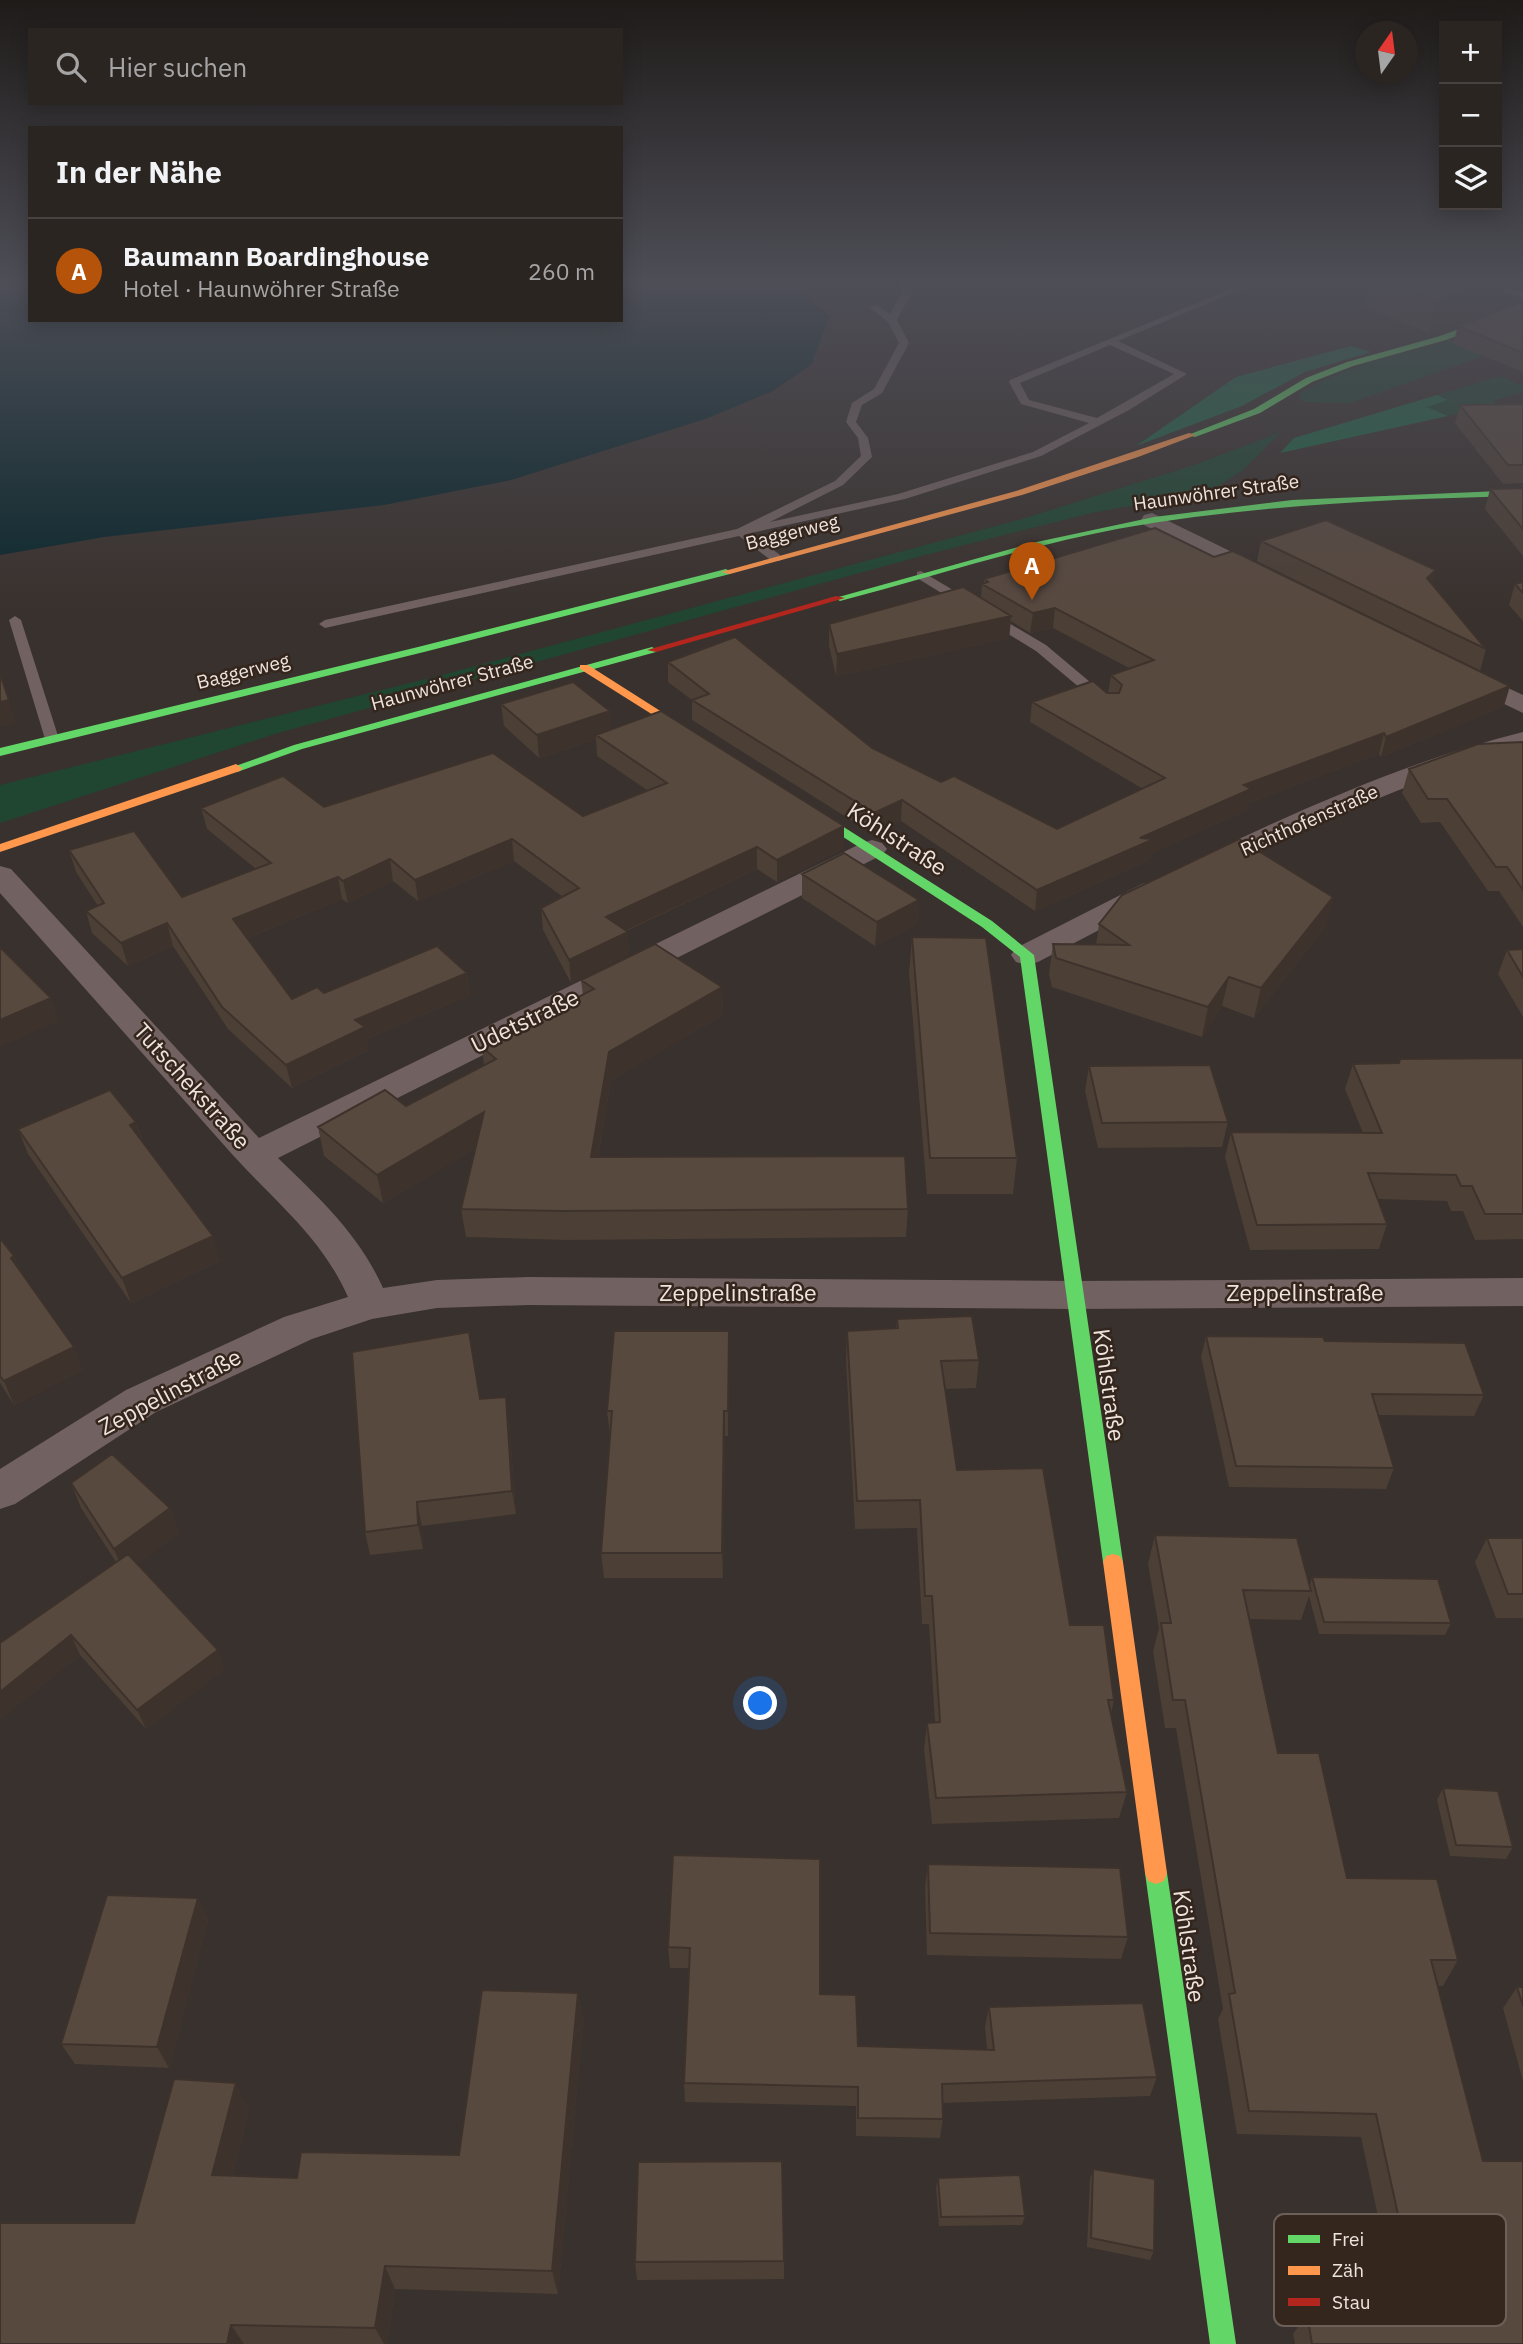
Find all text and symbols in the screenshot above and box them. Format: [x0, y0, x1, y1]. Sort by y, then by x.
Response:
north arrow [1355, 21, 1418, 84]
map controls [1439, 21, 1502, 210]
button: + [1439, 21, 1502, 84]
search box [28, 28, 623, 105]
icon: search [52, 48, 90, 86]
text: Hier suchen [108, 50, 247, 84]
button: − [1439, 84, 1502, 147]
button: layers [1439, 147, 1502, 210]
text: In der Nähe [56, 152, 222, 191]
text: Baumann Boardinghouse [123, 239, 429, 273]
text: A [71, 256, 87, 286]
text: 260 m [528, 256, 595, 286]
text: Hotel · Haunwöhrer Straße [123, 273, 400, 303]
street label: Haunwöhrer Straße [1132, 468, 1300, 516]
street label: Baggerweg [743, 509, 841, 555]
pin: A [1009, 542, 1055, 600]
street label: Baggerweg [194, 648, 292, 694]
street label: Haunwöhrer Straße [368, 649, 536, 715]
street label: Richthofenstraße [1237, 779, 1381, 861]
street label: Köhlstraße [842, 795, 953, 882]
street label: Udetstraße [466, 981, 584, 1059]
street label: Tutschekstraße [128, 1016, 258, 1155]
street label: Zeppelinstraße [659, 1277, 817, 1307]
street label: Zeppelinstraße [1226, 1277, 1384, 1307]
street label: Köhlstraße [1087, 1327, 1133, 1443]
street label: Zeppelinstraße [93, 1341, 246, 1441]
your location [743, 1686, 777, 1720]
street label: Köhlstraße [1167, 1888, 1213, 2004]
legend [1274, 2214, 1506, 2326]
text: Frei [1332, 2227, 1364, 2251]
text: Zäh [1332, 2258, 1364, 2282]
text: Stau [1332, 2290, 1371, 2314]

